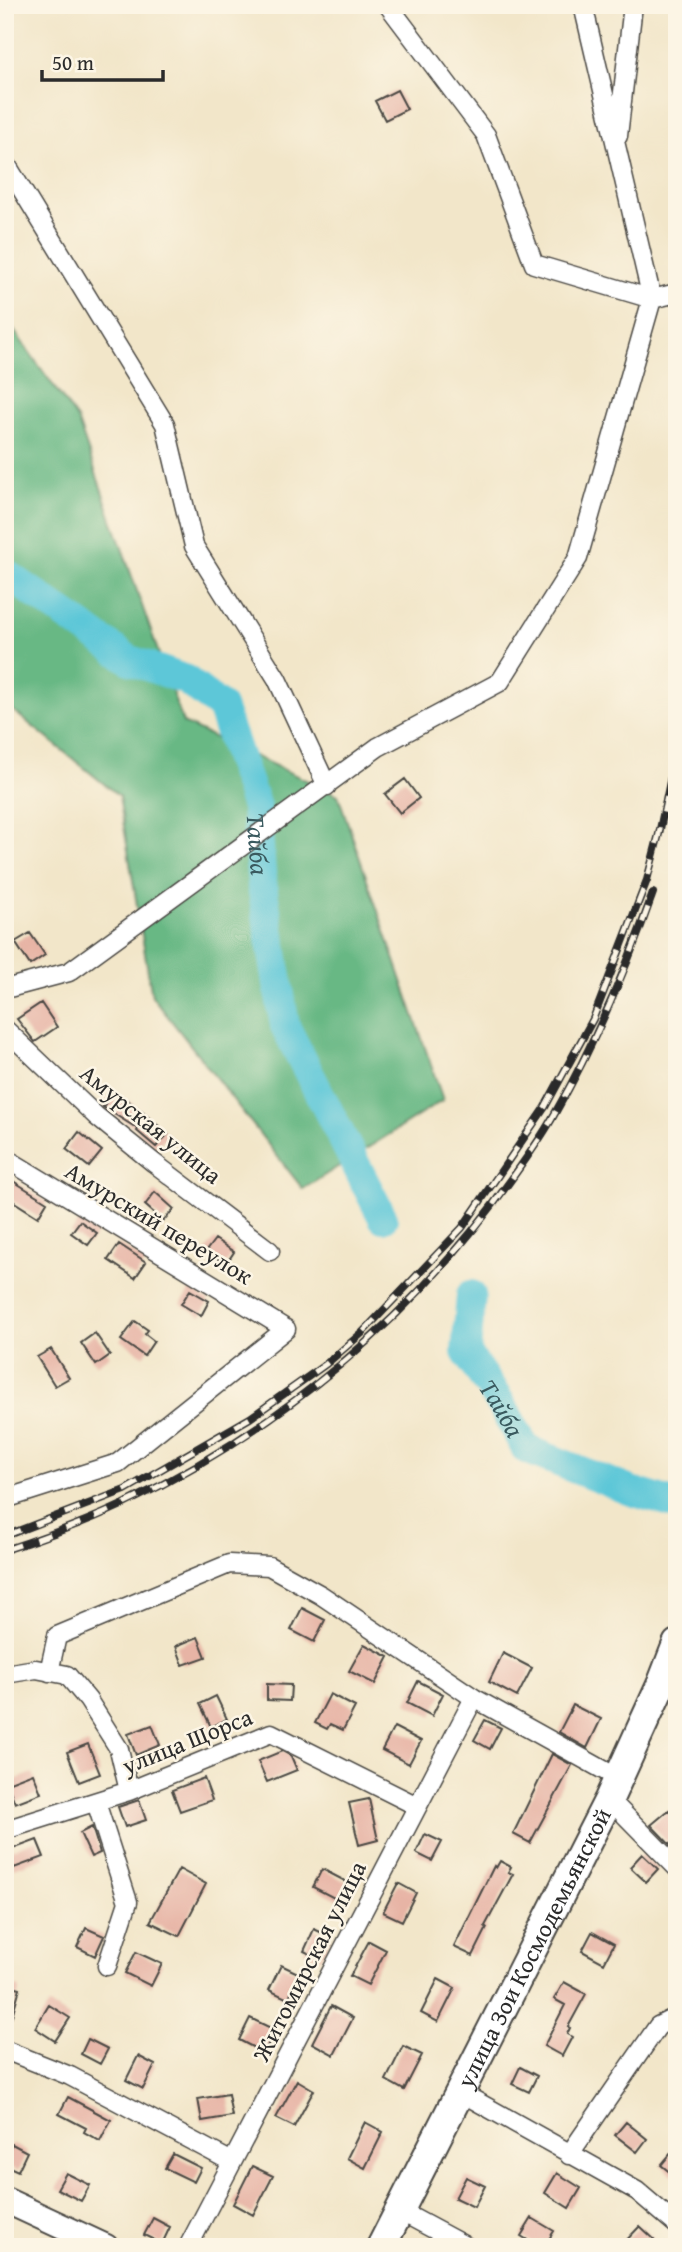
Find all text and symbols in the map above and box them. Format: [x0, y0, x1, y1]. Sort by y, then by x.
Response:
scale bar [42, 38, 163, 82]
text: 50 m [52, 47, 94, 78]
water label: Тайба [237, 812, 281, 876]
street label: Амурская улица [72, 1056, 230, 1193]
street label: Амурский переулок [59, 1153, 260, 1293]
water label: Тайба [470, 1371, 535, 1444]
street label: улица Щорса [116, 1699, 258, 1783]
street label: улица Зои Космодемьянской [447, 1801, 619, 2095]
street label: Житомирская улица [243, 1854, 375, 2068]

